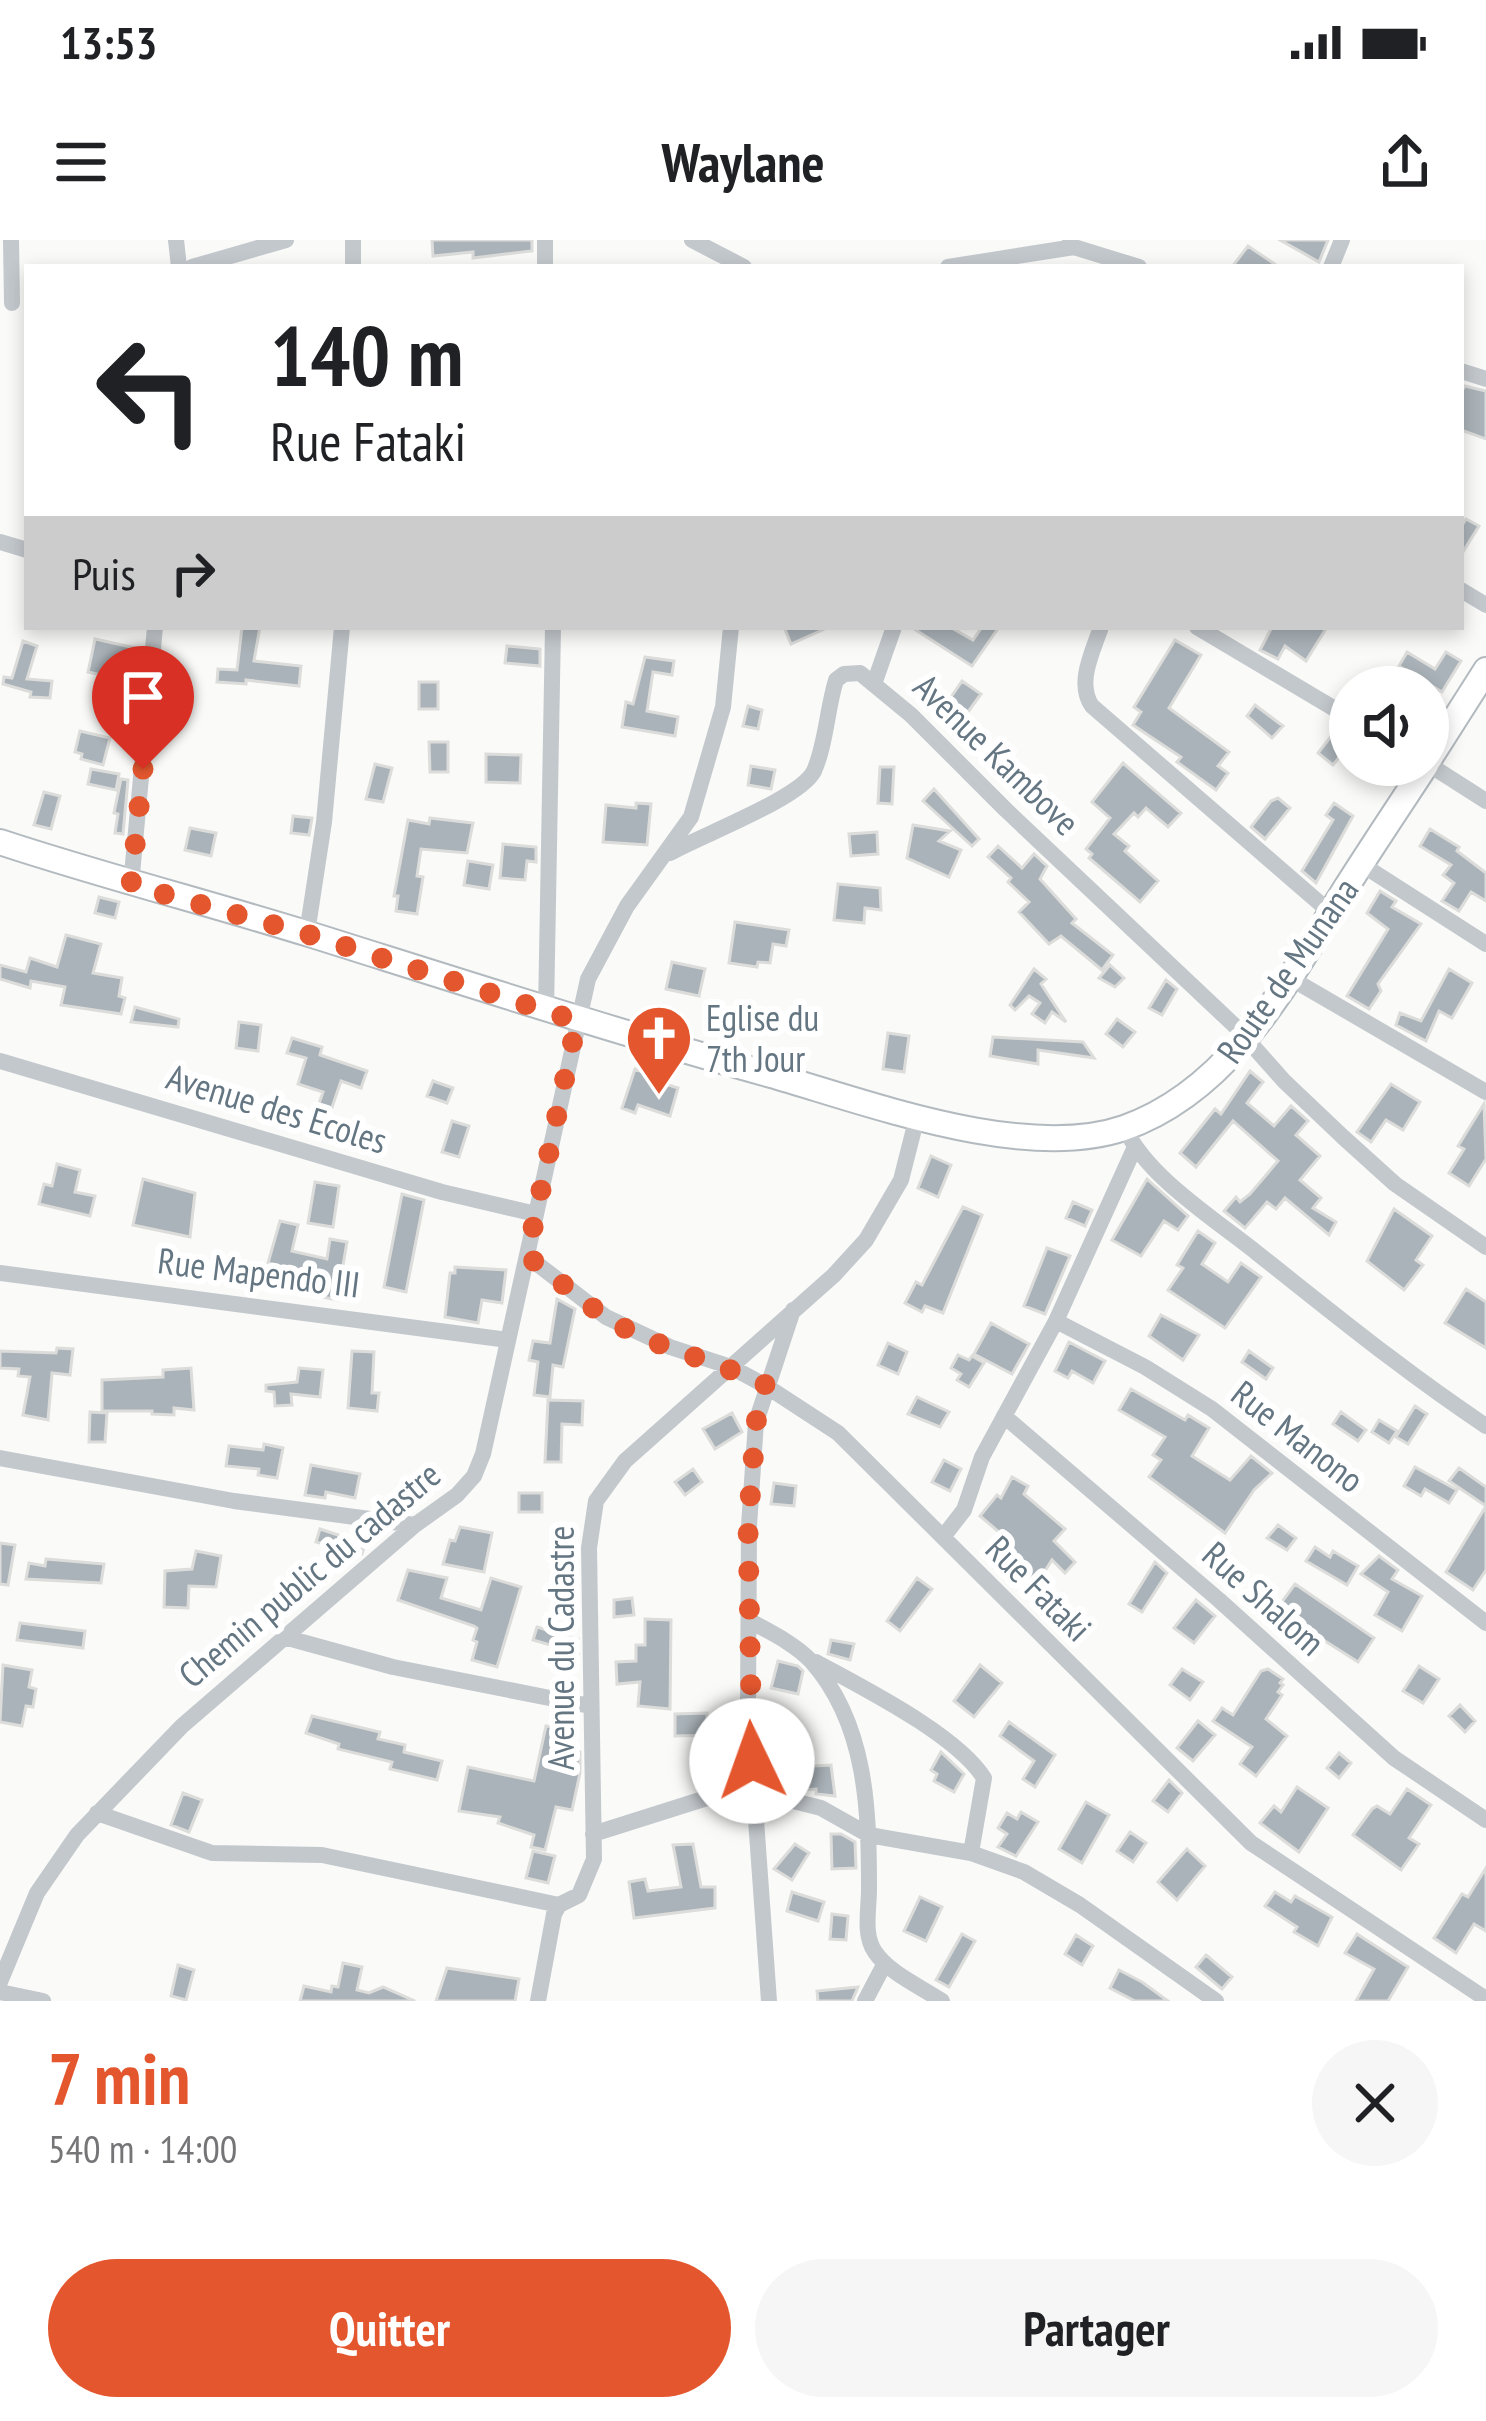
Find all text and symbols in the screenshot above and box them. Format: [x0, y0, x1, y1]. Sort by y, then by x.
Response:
text: 13:53 [60, 13, 157, 71]
text: Waylane [661, 127, 825, 197]
icon: menu [48, 129, 114, 195]
icon: share [1372, 129, 1438, 195]
text: 140 m [270, 300, 463, 409]
icon: left [72, 312, 228, 468]
text: Rue Fataki [270, 406, 466, 476]
icon: right [160, 540, 226, 606]
text: Puis [72, 544, 136, 602]
pin [92, 646, 194, 769]
street label: Avenue Kambove [904, 663, 1090, 845]
icon: arrive [110, 664, 176, 730]
map controls [1329, 666, 1449, 786]
button: sound [1329, 666, 1449, 786]
street label: Route de Munana [1206, 868, 1368, 1072]
place label: Eglise du 7th Jour [706, 994, 819, 1082]
church icon: Eglise du 7th Jour [624, 1003, 694, 1097]
street label: Avenue des Ecoles [161, 1052, 393, 1164]
street label: Rue Mapendo III [155, 1236, 363, 1308]
street label: Rue Manono [1222, 1370, 1374, 1502]
street label: Chemin public du cadastre [168, 1451, 450, 1697]
street label: Rue Fataki [976, 1525, 1102, 1651]
street label: Avenue du Cadastre [537, 1526, 584, 1770]
street label: Rue Shalom [1193, 1531, 1335, 1665]
position arrow [689, 1698, 815, 1824]
text: 7 min [48, 2031, 190, 2124]
button: close [1312, 2040, 1438, 2166]
text: 540 m · 14:00 [48, 2123, 237, 2174]
button: Quitter [48, 2259, 731, 2397]
button: Partager [755, 2259, 1438, 2397]

